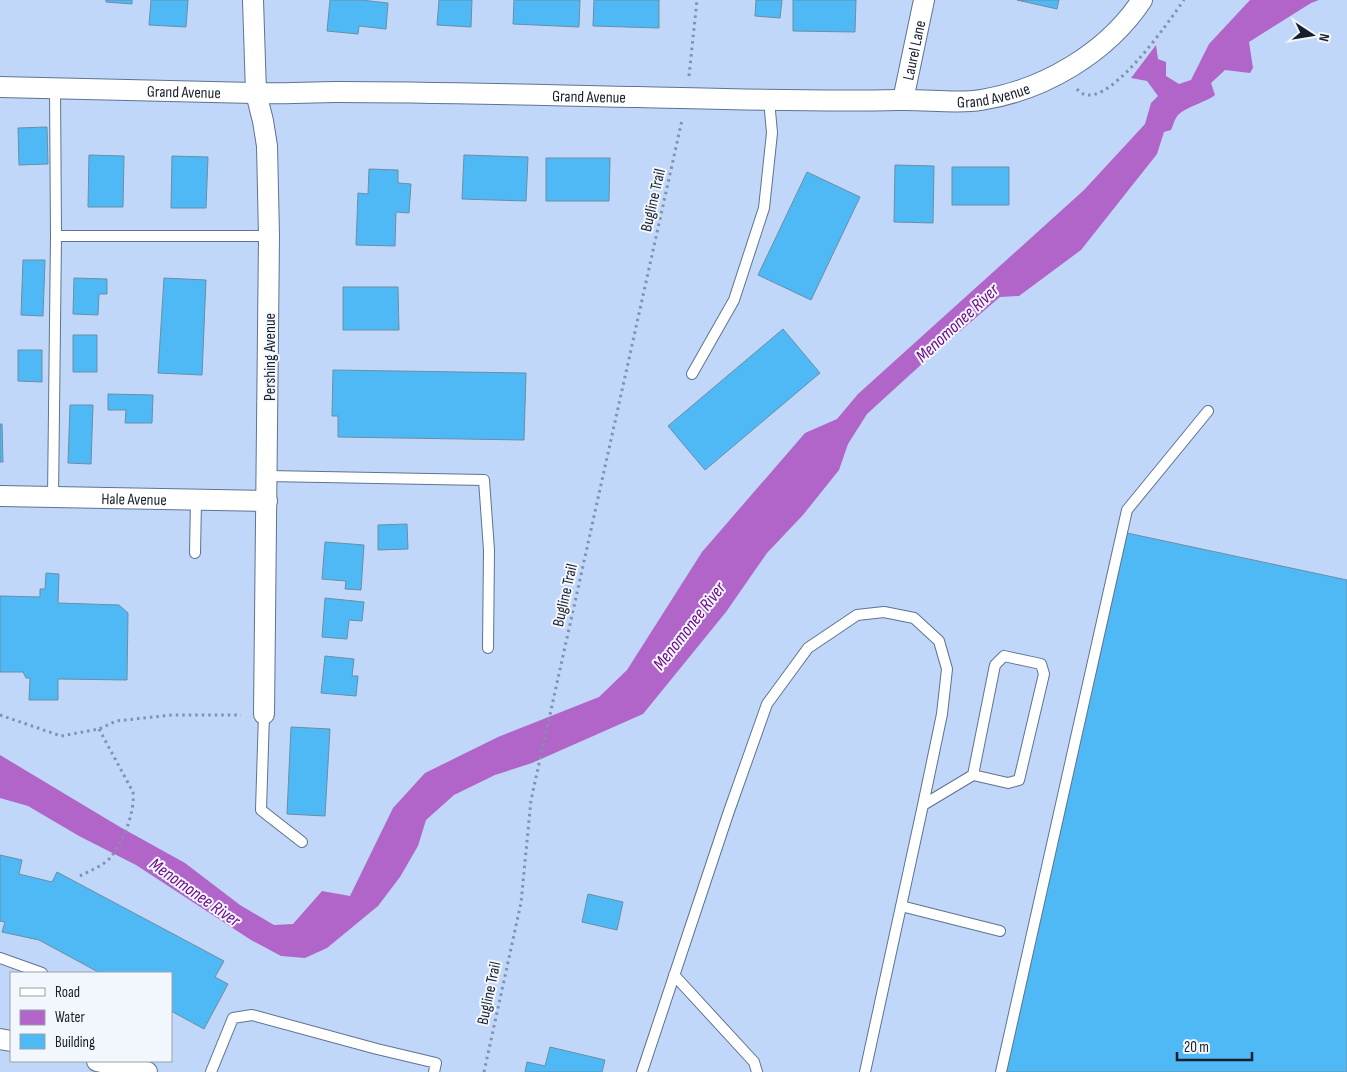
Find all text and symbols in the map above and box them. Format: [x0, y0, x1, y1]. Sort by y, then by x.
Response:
north arrow [1287, 10, 1337, 60]
street label: Laurel Lane [899, 19, 930, 82]
text: N [1315, 32, 1333, 43]
street label: Grand Avenue [957, 80, 1033, 113]
street label: Grand Avenue [147, 82, 221, 103]
street label: Grand Avenue [552, 87, 626, 108]
street label: Bugline Trail [637, 167, 670, 234]
water label: Menomonee River [912, 279, 1004, 367]
street label: Pershing Avenue [261, 313, 280, 401]
street label: Hale Avenue [101, 490, 167, 510]
street label: Bugline Trail [549, 562, 582, 629]
water label: Menomonee River [649, 578, 731, 674]
water label: Menomonee River [145, 854, 245, 932]
street label: Bugline Trail [474, 960, 505, 1027]
legend [10, 972, 172, 1062]
text: Road [55, 983, 80, 1002]
text: Water [55, 1008, 86, 1027]
scale bar [1177, 1030, 1252, 1062]
text: Building [55, 1033, 95, 1052]
text: 20 m [1184, 1038, 1209, 1057]

